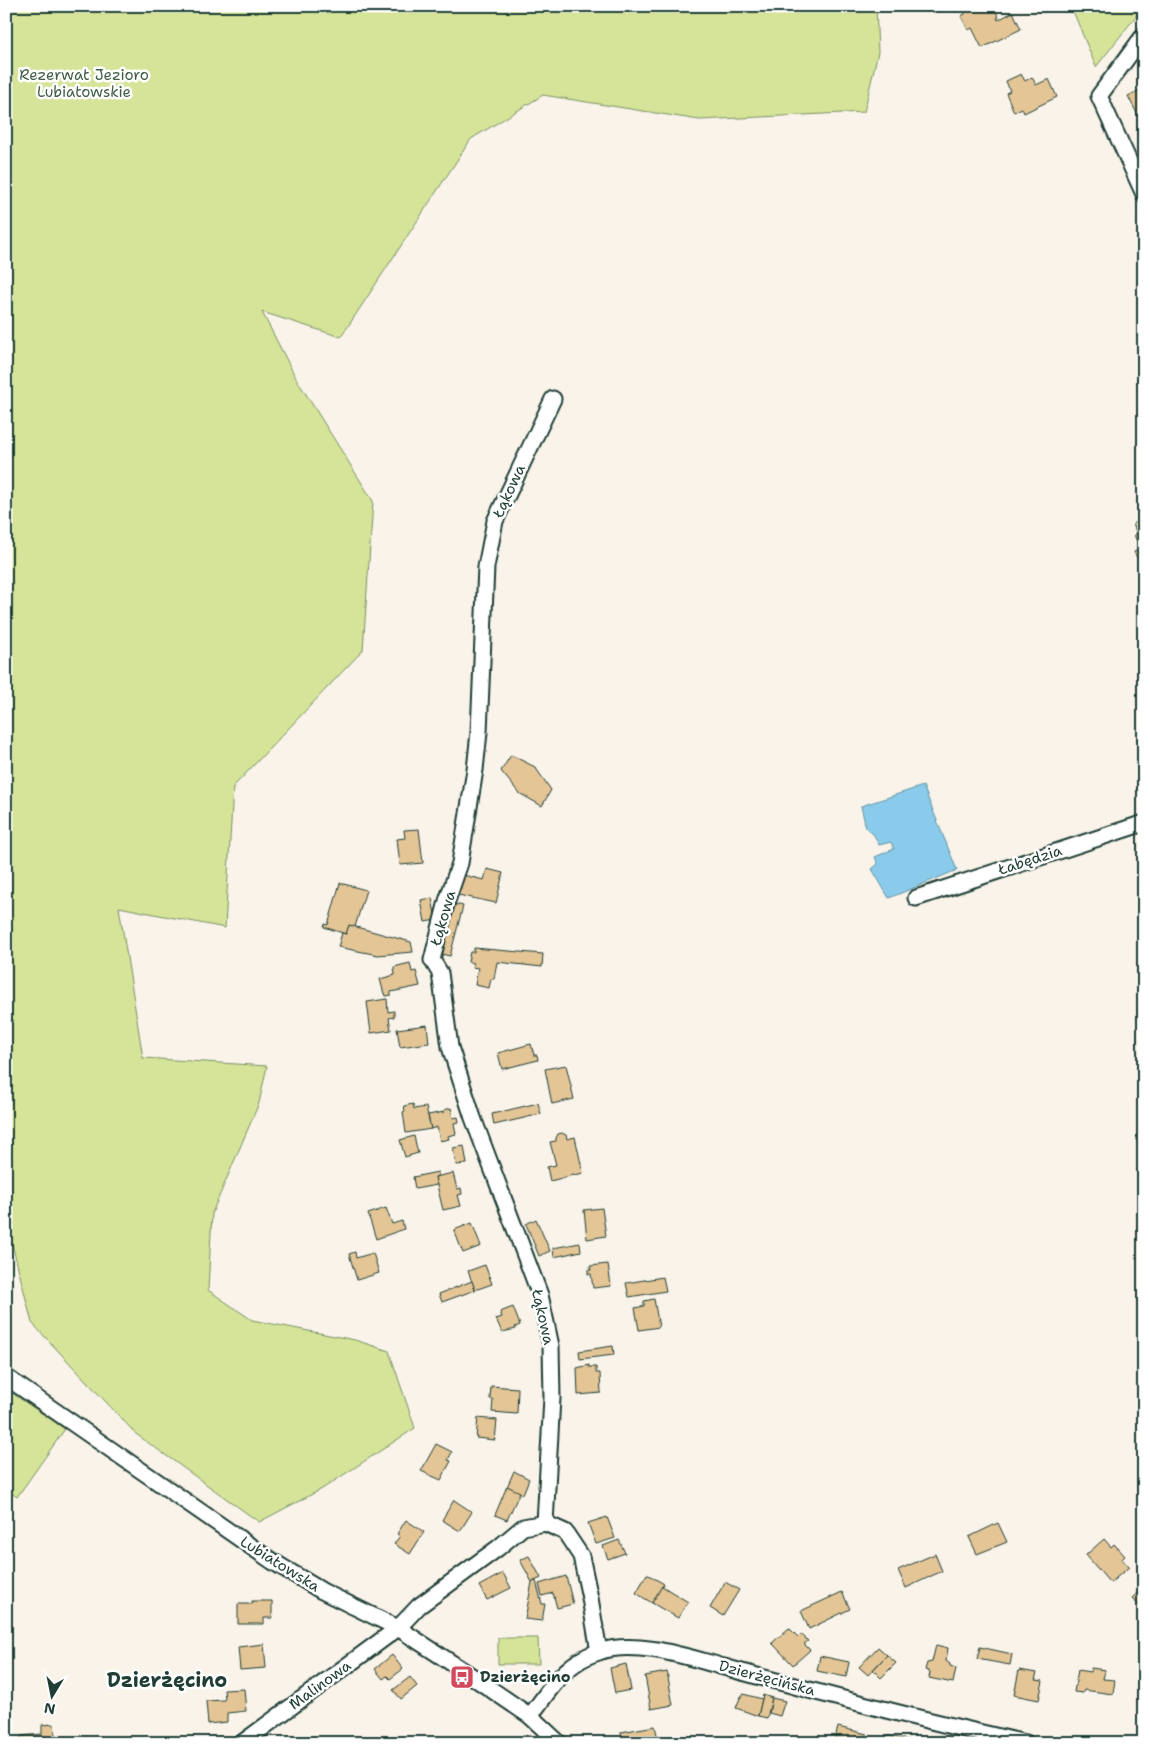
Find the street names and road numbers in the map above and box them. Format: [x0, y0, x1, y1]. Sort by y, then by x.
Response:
street label: Łąkowa [488, 461, 530, 522]
street label: Łabędzia [995, 840, 1065, 880]
street label: Łąkowa [425, 888, 461, 949]
street label: Łąkowa [527, 1286, 559, 1347]
street label: Lubiatowska [236, 1532, 324, 1597]
street label: Malinowa [285, 1655, 356, 1714]
street label: Dzierżęcińska [717, 1656, 818, 1701]

